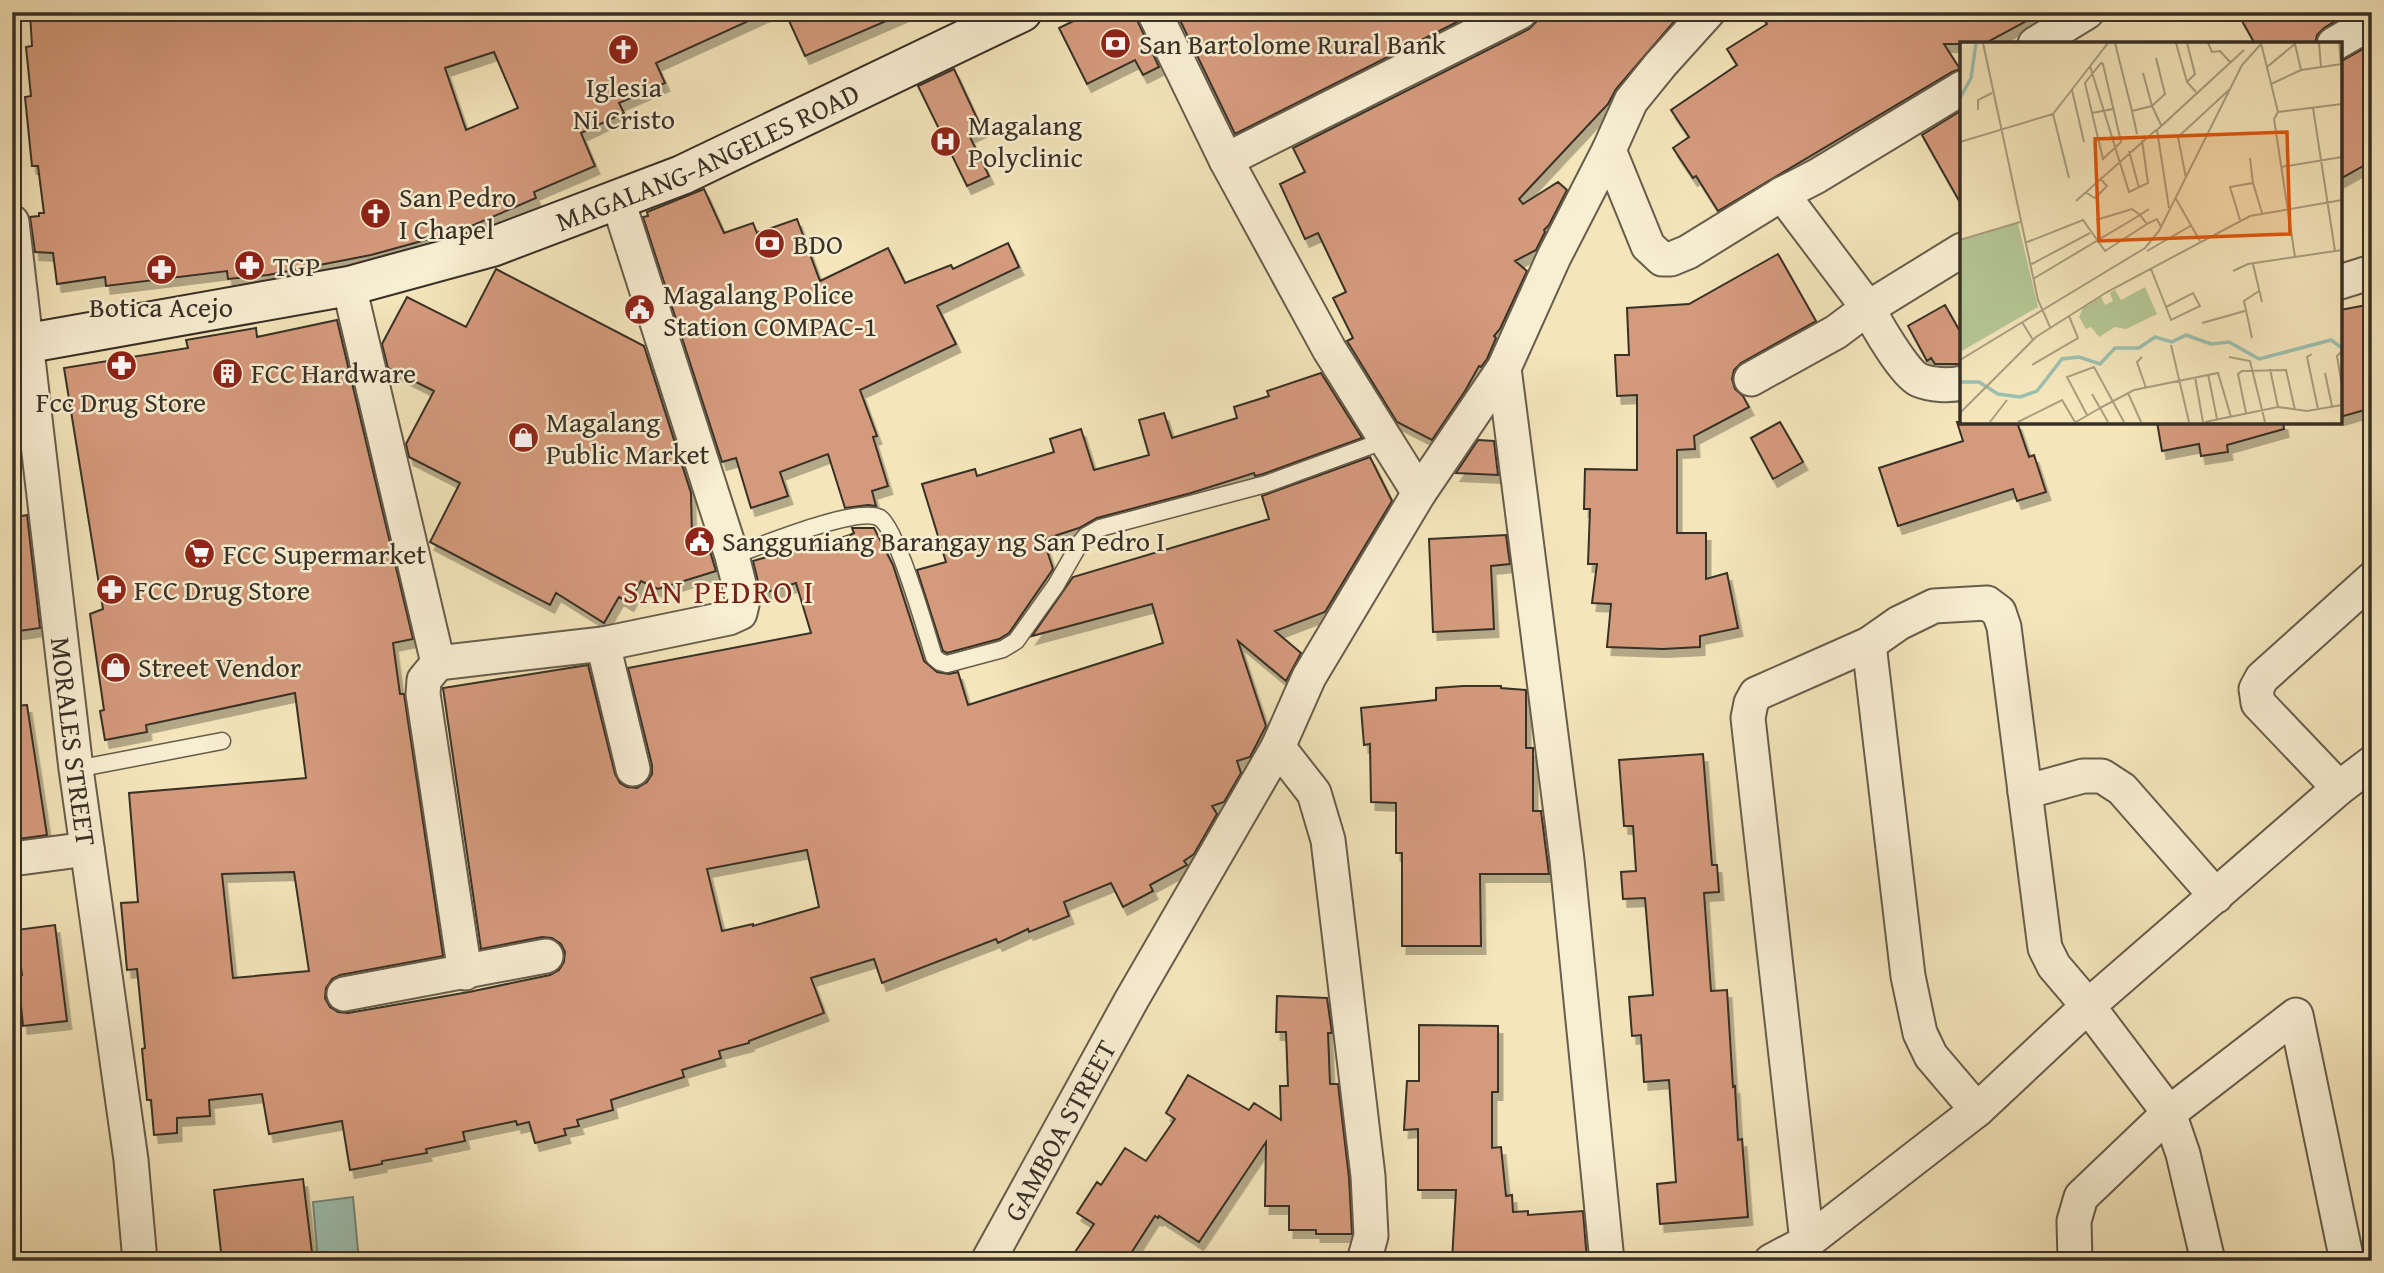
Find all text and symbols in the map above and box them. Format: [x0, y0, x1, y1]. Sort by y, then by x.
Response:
place label: San Bartolome Rural Bank [1139, 23, 1447, 64]
bank icon: San Bartolome Rural Bank [1099, 27, 1133, 61]
church icon: Iglesia Ni Cristo [607, 33, 641, 67]
inset map [1960, 42, 2342, 424]
place label: Iglesia Ni Cristo [573, 66, 675, 139]
street label: MAGALANG-ANGELES ROAD [549, 72, 866, 241]
place label: Magalang Polyclinic [968, 104, 1083, 177]
hospital icon: Magalang Polyclinic [928, 124, 962, 158]
place label: San Pedro I Chapel [399, 176, 516, 249]
church icon: San Pedro I Chapel [359, 196, 393, 230]
place label: BDO [793, 223, 843, 264]
bank icon: BDO [753, 227, 787, 261]
place label: TGP [273, 245, 320, 286]
pharmacy icon: TGP [233, 249, 267, 283]
pharmacy icon: Botica Acejo [144, 253, 178, 287]
place label: Magalang Police Station COMPAC-1 [663, 273, 877, 346]
place label: Botica Acejo [89, 286, 233, 327]
public building icon: Magalang Police Station COMPAC-1 [623, 293, 657, 327]
pharmacy icon: Fcc Drug Store [104, 348, 138, 382]
place label: FCC Hardware [251, 352, 416, 393]
building icon: FCC Hardware [211, 356, 245, 390]
place label: Fcc Drug Store [36, 381, 206, 422]
place label: Magalang Public Market [546, 401, 710, 474]
shop icon: Magalang Public Market [506, 421, 540, 455]
place label: Sangguniang Barangay ng San Pedro Ⅰ [722, 520, 1165, 561]
public building icon: Sangguniang Barangay ng San Pedro Ⅰ [682, 524, 716, 558]
place label: FCC Supermarket [223, 533, 426, 574]
supermarket icon: FCC Supermarket [183, 537, 217, 571]
district label: SAN PEDRO I [623, 568, 815, 615]
place label: FCC Drug Store [134, 569, 310, 610]
pharmacy icon: FCC Drug Store [94, 573, 128, 607]
street label: MORALES STREET [41, 635, 108, 849]
place label: Street Vendor [138, 646, 302, 687]
shop icon: Street Vendor [98, 650, 132, 684]
street label: GAMBOA STREET [993, 1032, 1126, 1228]

